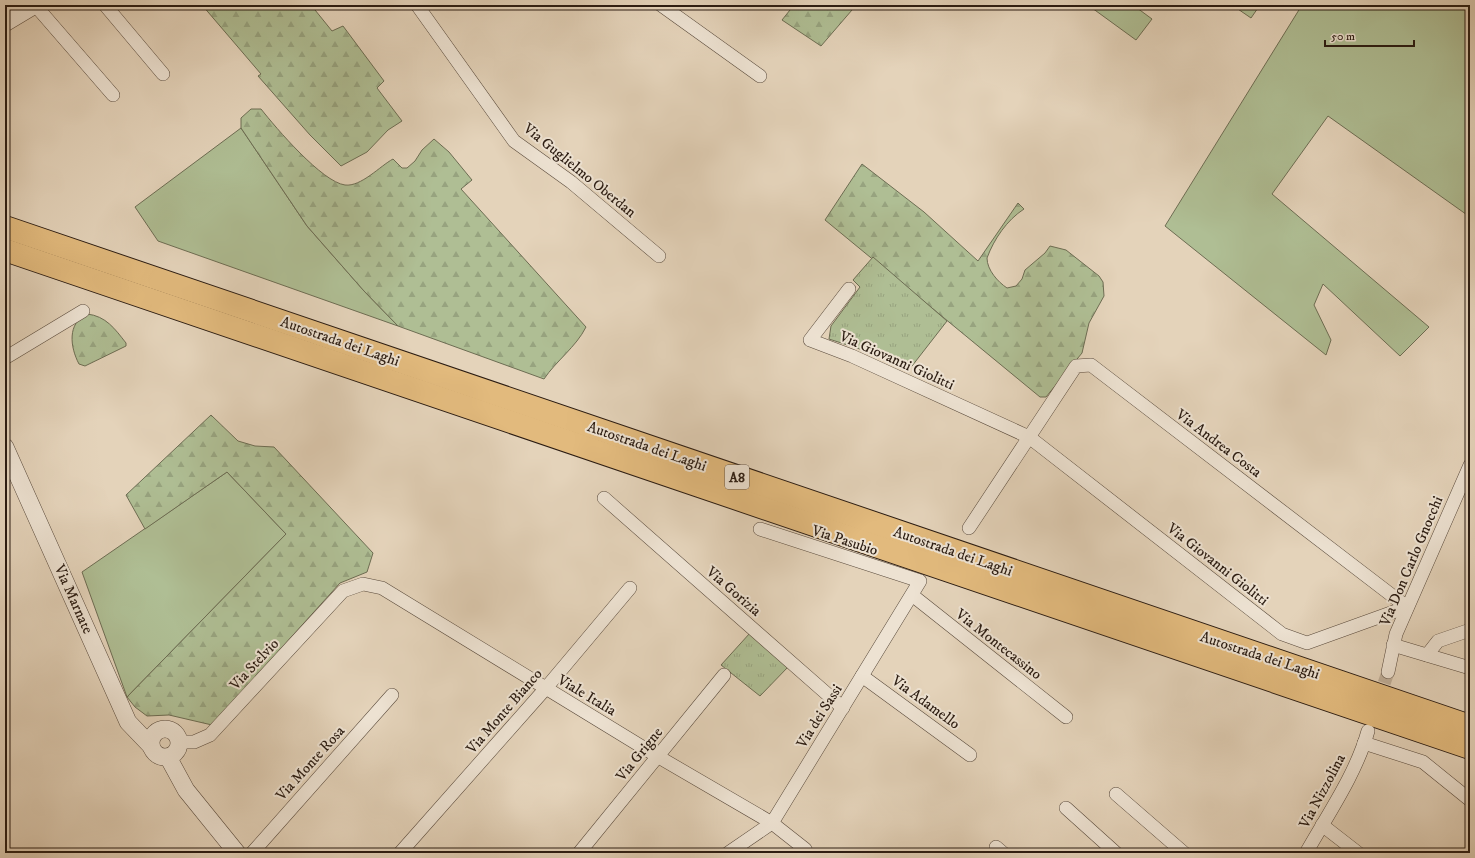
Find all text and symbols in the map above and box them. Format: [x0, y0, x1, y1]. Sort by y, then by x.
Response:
scale bar [1325, 22, 1414, 48]
text: 50 m [1331, 29, 1355, 44]
street label: Via Guglielmo Oberdan [519, 118, 640, 222]
street label: Autostrada dei Laghi [278, 312, 402, 371]
street label: Via Giovanni Giolitti [836, 326, 957, 394]
street label: Via Andrea Costa [1171, 404, 1266, 482]
street label: Autostrada dei Laghi [585, 417, 709, 476]
road number: A8 [725, 465, 749, 489]
street label: Via Don Carlo Gnocchi [1375, 493, 1447, 630]
street label: Via Giovanni Giolitti [1162, 518, 1272, 610]
street label: Via Pasubio [808, 521, 880, 560]
street label: Autostrada dei Laghi [891, 522, 1015, 581]
street label: Via Marnate [49, 561, 97, 637]
street label: Via Gorizia [701, 562, 766, 621]
street label: Via Montecassino [951, 604, 1046, 684]
street label: Autostrada dei Laghi [1198, 627, 1322, 684]
street label: Via Stelvio [225, 635, 283, 695]
street label: Via Monte Bianco [462, 665, 547, 759]
street label: Viale Italia [553, 670, 620, 721]
street label: Via Adamello [887, 671, 964, 734]
street label: Via dei Sassi [792, 681, 847, 753]
street label: Via Monte Rosa [271, 722, 349, 805]
street label: Via Grigne [611, 723, 667, 786]
street label: Via Nizzolina [1294, 750, 1350, 833]

